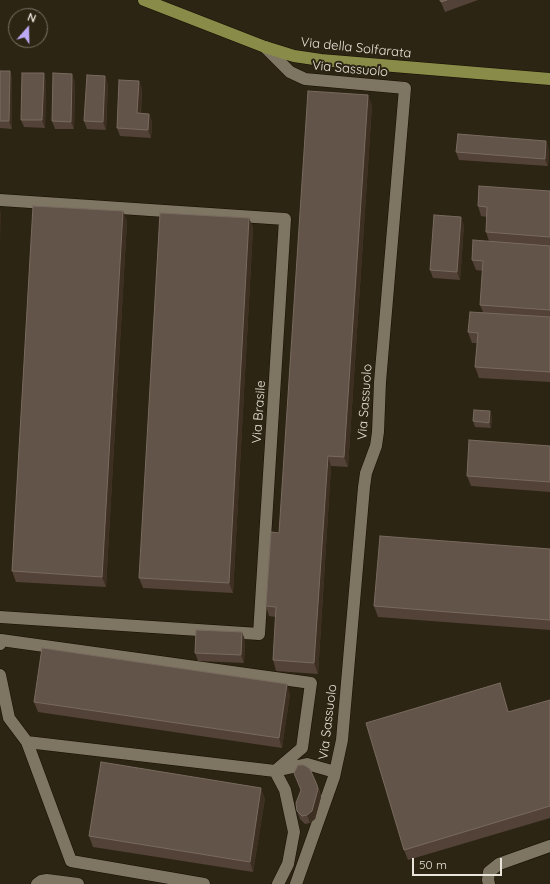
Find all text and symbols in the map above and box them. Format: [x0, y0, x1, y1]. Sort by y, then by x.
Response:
north arrow [8, 8, 48, 48]
text: N [26, 10, 38, 26]
street label: Via della Solfarata [300, 34, 412, 62]
street label: Via Sassuolo [311, 58, 389, 80]
street label: Via Sassuolo [355, 363, 375, 441]
street label: Via Brasile [249, 380, 269, 444]
street label: Via Sassuolo [316, 683, 340, 761]
scale bar [414, 850, 504, 876]
text: 50 m [419, 857, 447, 872]

